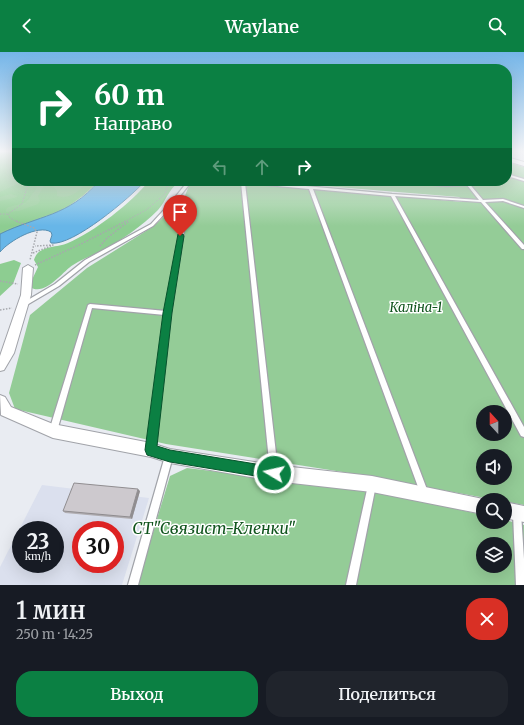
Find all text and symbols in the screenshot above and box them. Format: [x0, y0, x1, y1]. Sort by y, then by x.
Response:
icon: back [16, 15, 38, 37]
text: Waylane [225, 15, 299, 38]
icon: search [486, 15, 508, 37]
text: 60 m [94, 77, 164, 113]
icon: right [28, 80, 80, 132]
text: Направо [94, 112, 172, 135]
icon: left [209, 156, 231, 178]
icon: ahead [251, 156, 273, 178]
icon: right [293, 156, 315, 178]
pin [163, 195, 197, 236]
icon: arrive [169, 201, 191, 223]
park label: Каліна-1 [390, 299, 442, 316]
north arrow [476, 405, 512, 441]
map controls [476, 405, 512, 573]
button: sound [476, 449, 512, 485]
position arrow [253, 452, 295, 494]
button: search [476, 493, 512, 529]
park label: СТ"Связист-Кленки" [132, 518, 296, 538]
speed limit sign: 30 [72, 521, 124, 573]
text: 23 [27, 529, 49, 554]
button: layers [476, 537, 512, 573]
text: km/h [25, 550, 51, 563]
text: 1 мин [16, 595, 86, 626]
button: close [466, 598, 508, 640]
text: 250 m · 14:25 [16, 626, 93, 643]
button: Выход [16, 671, 258, 717]
button: Поделиться [266, 671, 508, 717]

